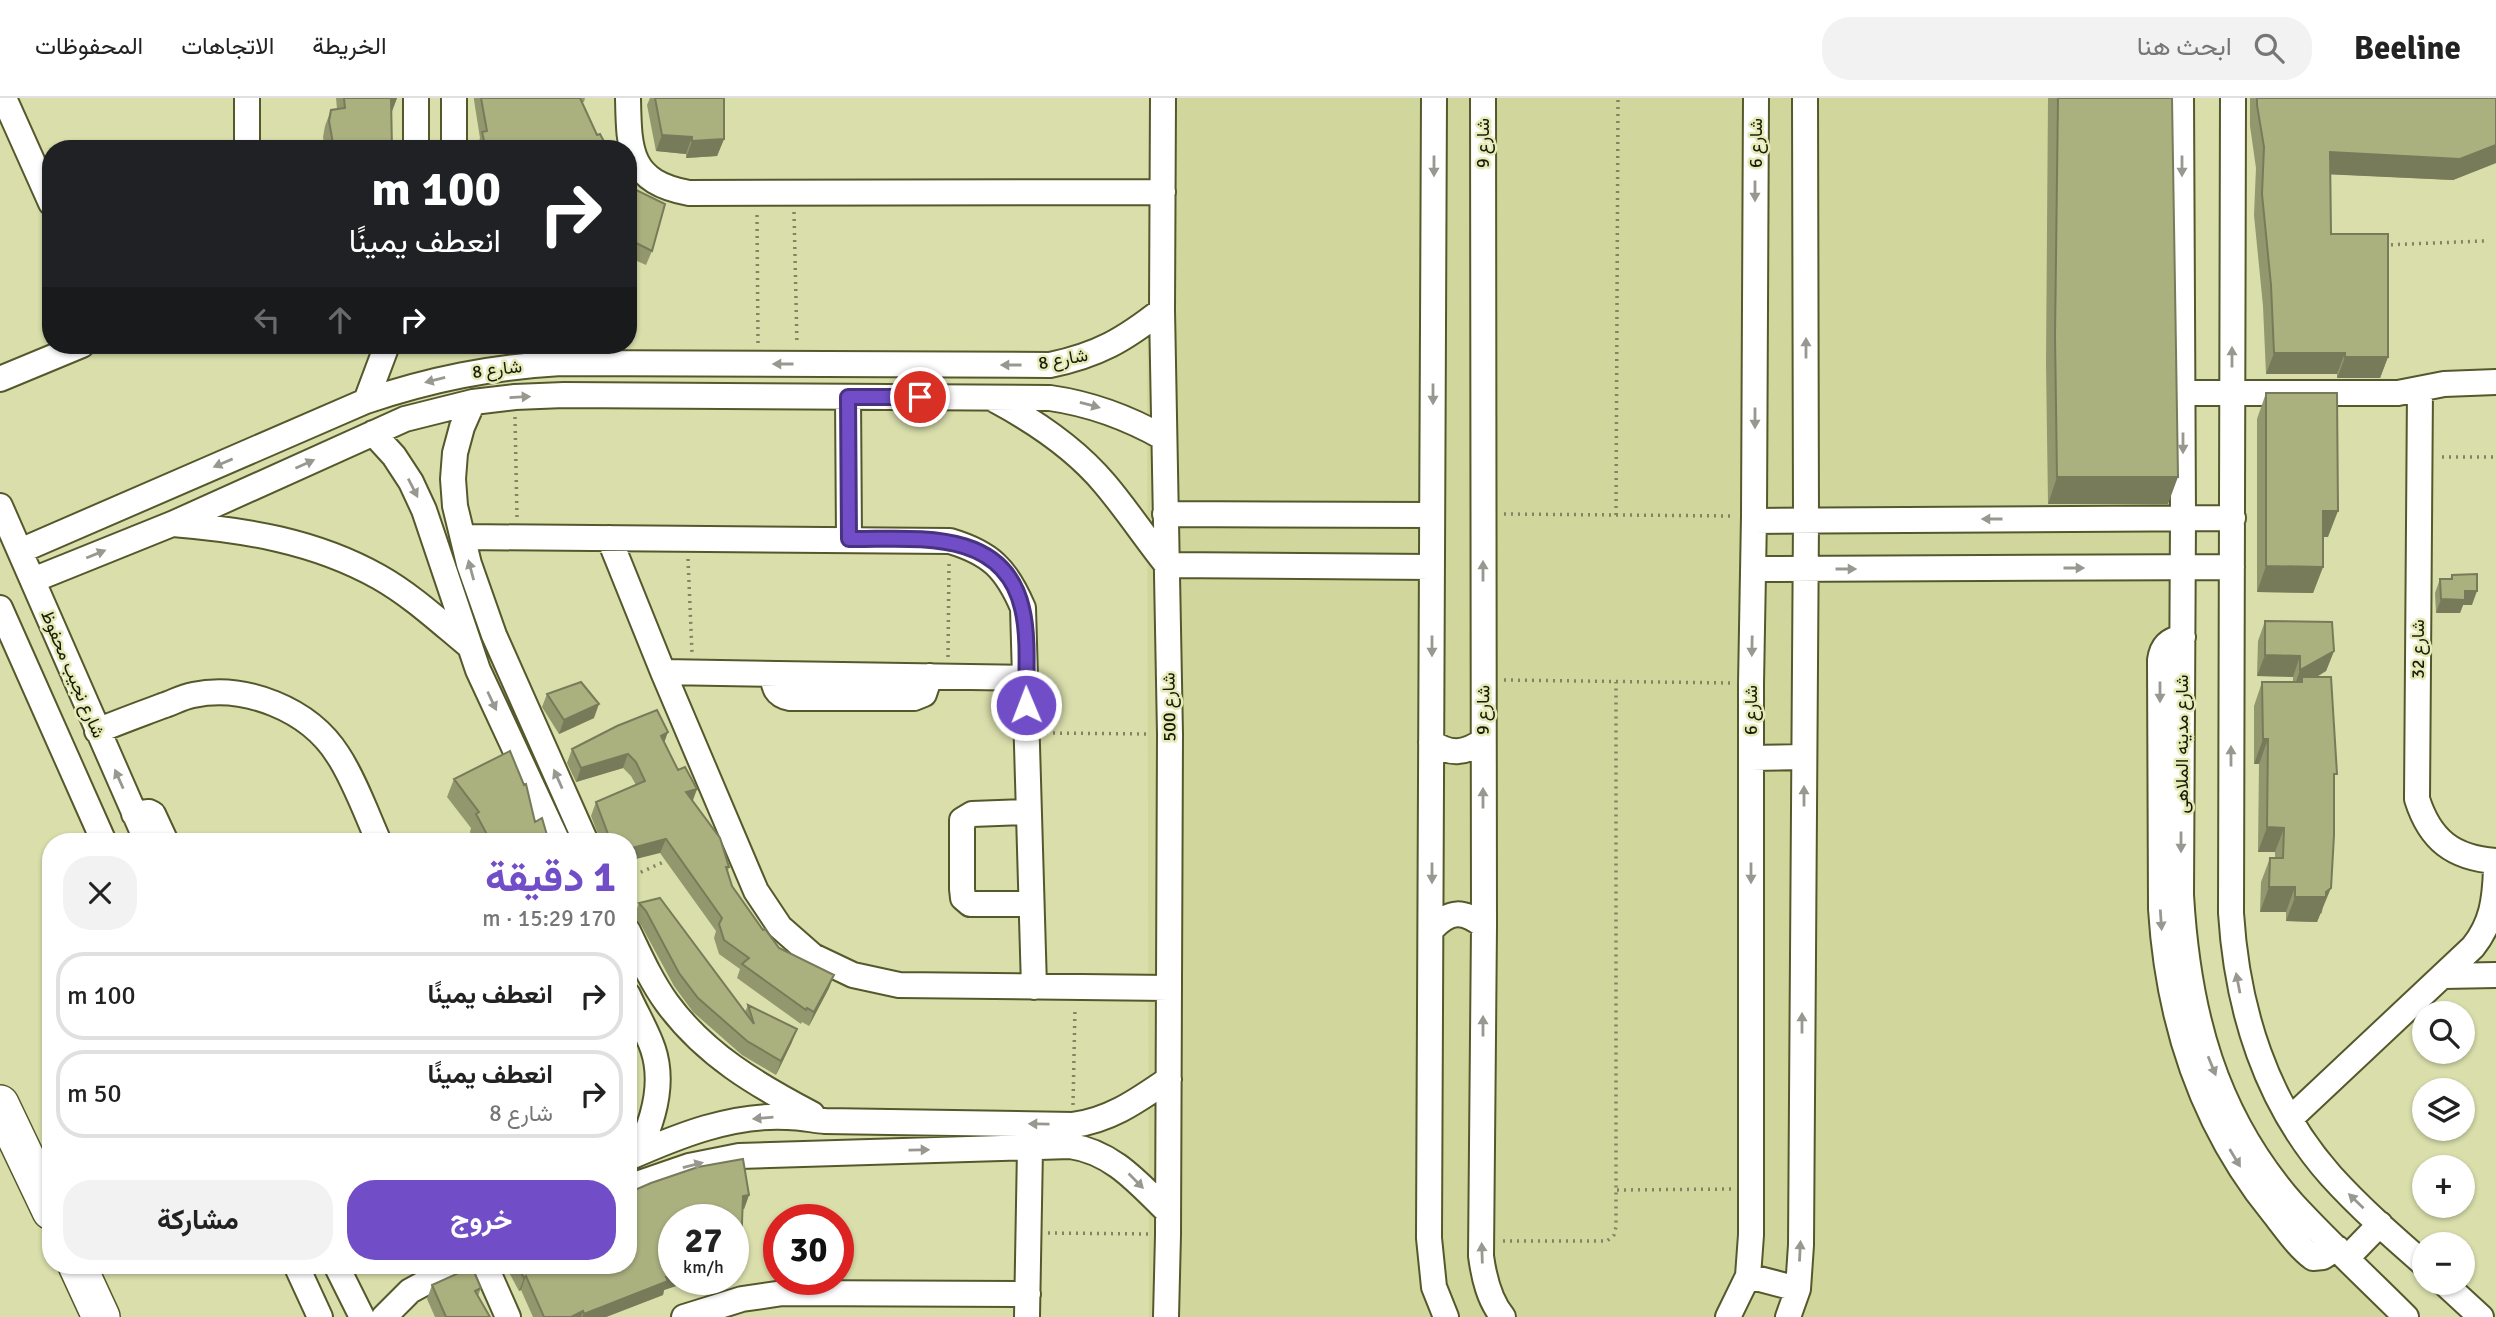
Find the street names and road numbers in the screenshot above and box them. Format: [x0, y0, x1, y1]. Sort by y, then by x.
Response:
street label: شارع 9 [1472, 118, 1495, 168]
street label: شارع 6 [1745, 118, 1768, 168]
street label: شارع 8 [1037, 344, 1090, 375]
street label: شارع 8 [471, 355, 523, 384]
street label: شارع نجيب محفوظ [35, 607, 110, 742]
street label: شارع 32 [2407, 619, 2430, 679]
street label: شارع 500 [1157, 672, 1182, 742]
street label: شارع مدينه الملاهى [2171, 674, 2194, 814]
street label: شارع 9 [1472, 685, 1495, 735]
street label: شارع 6 [1740, 685, 1763, 735]

